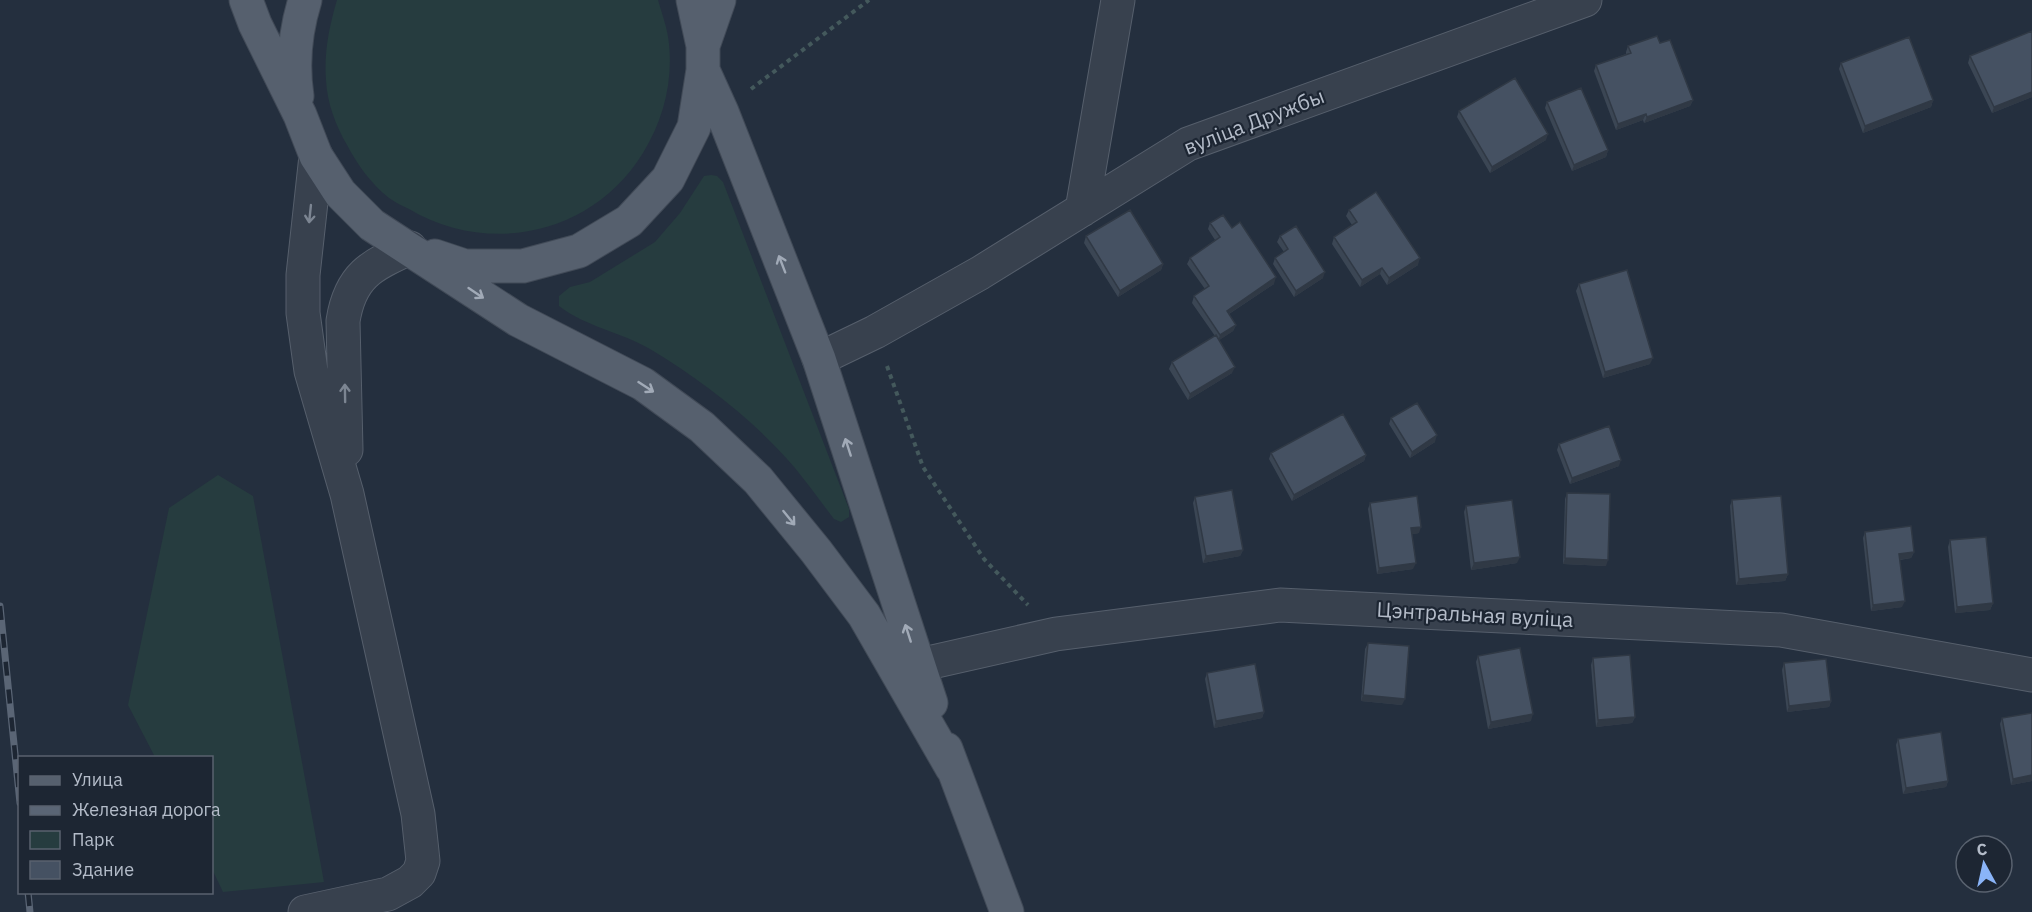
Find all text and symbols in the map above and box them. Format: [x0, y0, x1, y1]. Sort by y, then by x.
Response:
street label: вуліца Дружбы [1179, 81, 1328, 161]
one-way arrow [304, 204, 315, 224]
one-way arrow [776, 255, 787, 273]
one-way arrow [467, 287, 484, 299]
one-way arrow [637, 381, 654, 393]
one-way arrow [339, 384, 350, 404]
one-way arrow [842, 438, 853, 457]
one-way arrow [782, 510, 796, 525]
street label: Цэнтральная вуліца [1376, 595, 1574, 633]
one-way arrow [902, 624, 913, 643]
legend [18, 756, 213, 894]
text: Улица [72, 768, 123, 791]
text: Железная дорога [72, 798, 221, 821]
text: Парк [72, 828, 115, 851]
north arrow [1954, 834, 2014, 894]
text: С [1975, 839, 1988, 860]
text: Здание [72, 858, 134, 881]

